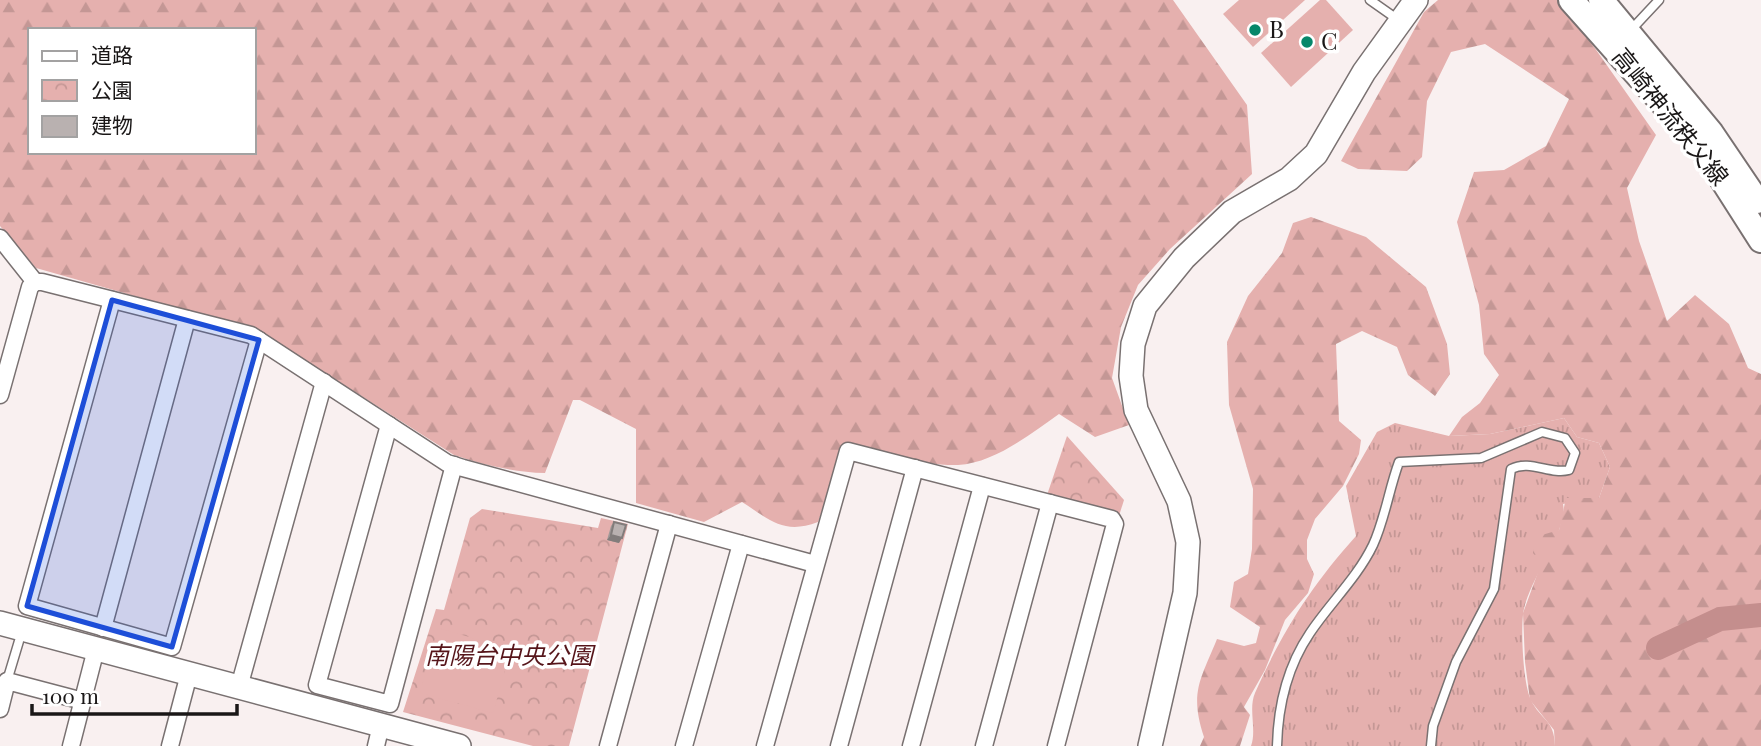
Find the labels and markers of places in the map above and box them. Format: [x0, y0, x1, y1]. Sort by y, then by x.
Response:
place label: B [1269, 12, 1284, 44]
marker: B [1247, 22, 1263, 38]
place label: C [1321, 24, 1338, 56]
marker: C [1299, 34, 1315, 50]

